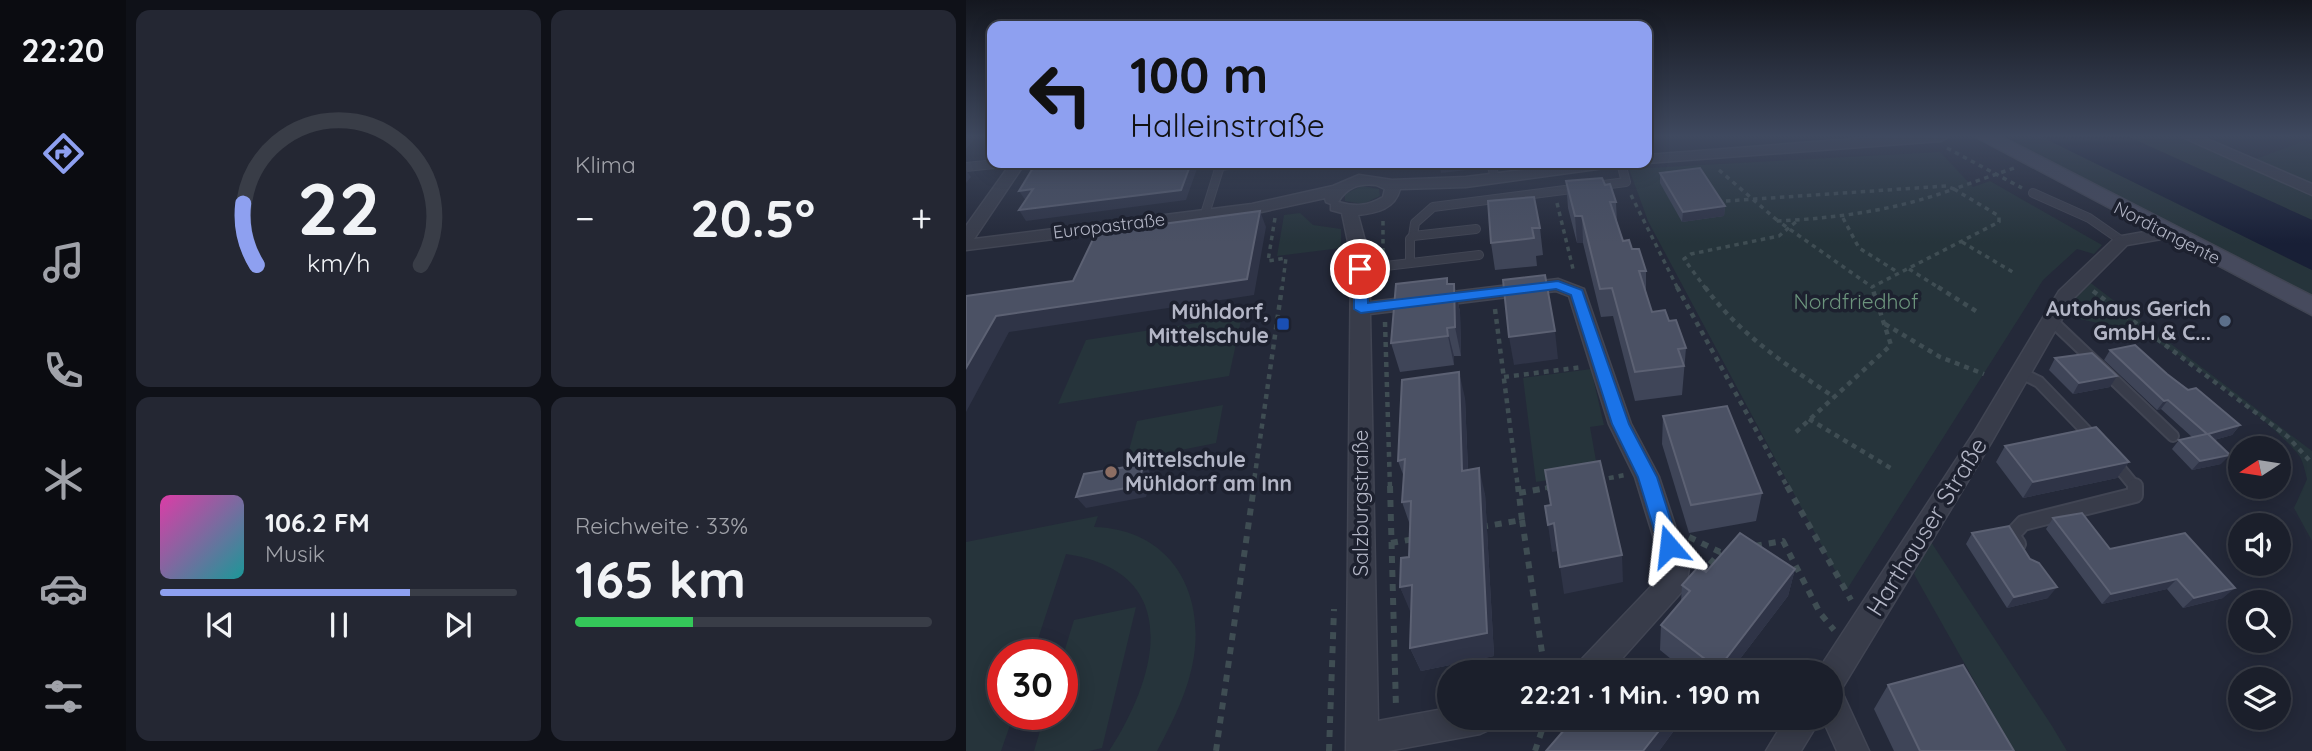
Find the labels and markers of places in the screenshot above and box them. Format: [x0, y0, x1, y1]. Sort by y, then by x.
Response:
pin [1330, 239, 1390, 299]
place label: Autohaus Gerich GmbH & C... [2046, 295, 2211, 345]
place label: Mühldorf, Mittelschule [1148, 298, 1269, 348]
marker: Autohaus Gerich GmbH & C... [2217, 313, 2233, 329]
marker: Mühldorf, Mittelschule [1275, 316, 1291, 332]
place label: Mittelschule Mühldorf am Inn [1125, 446, 1292, 496]
marker: Mittelschule Mühldorf am Inn [1103, 464, 1119, 480]

